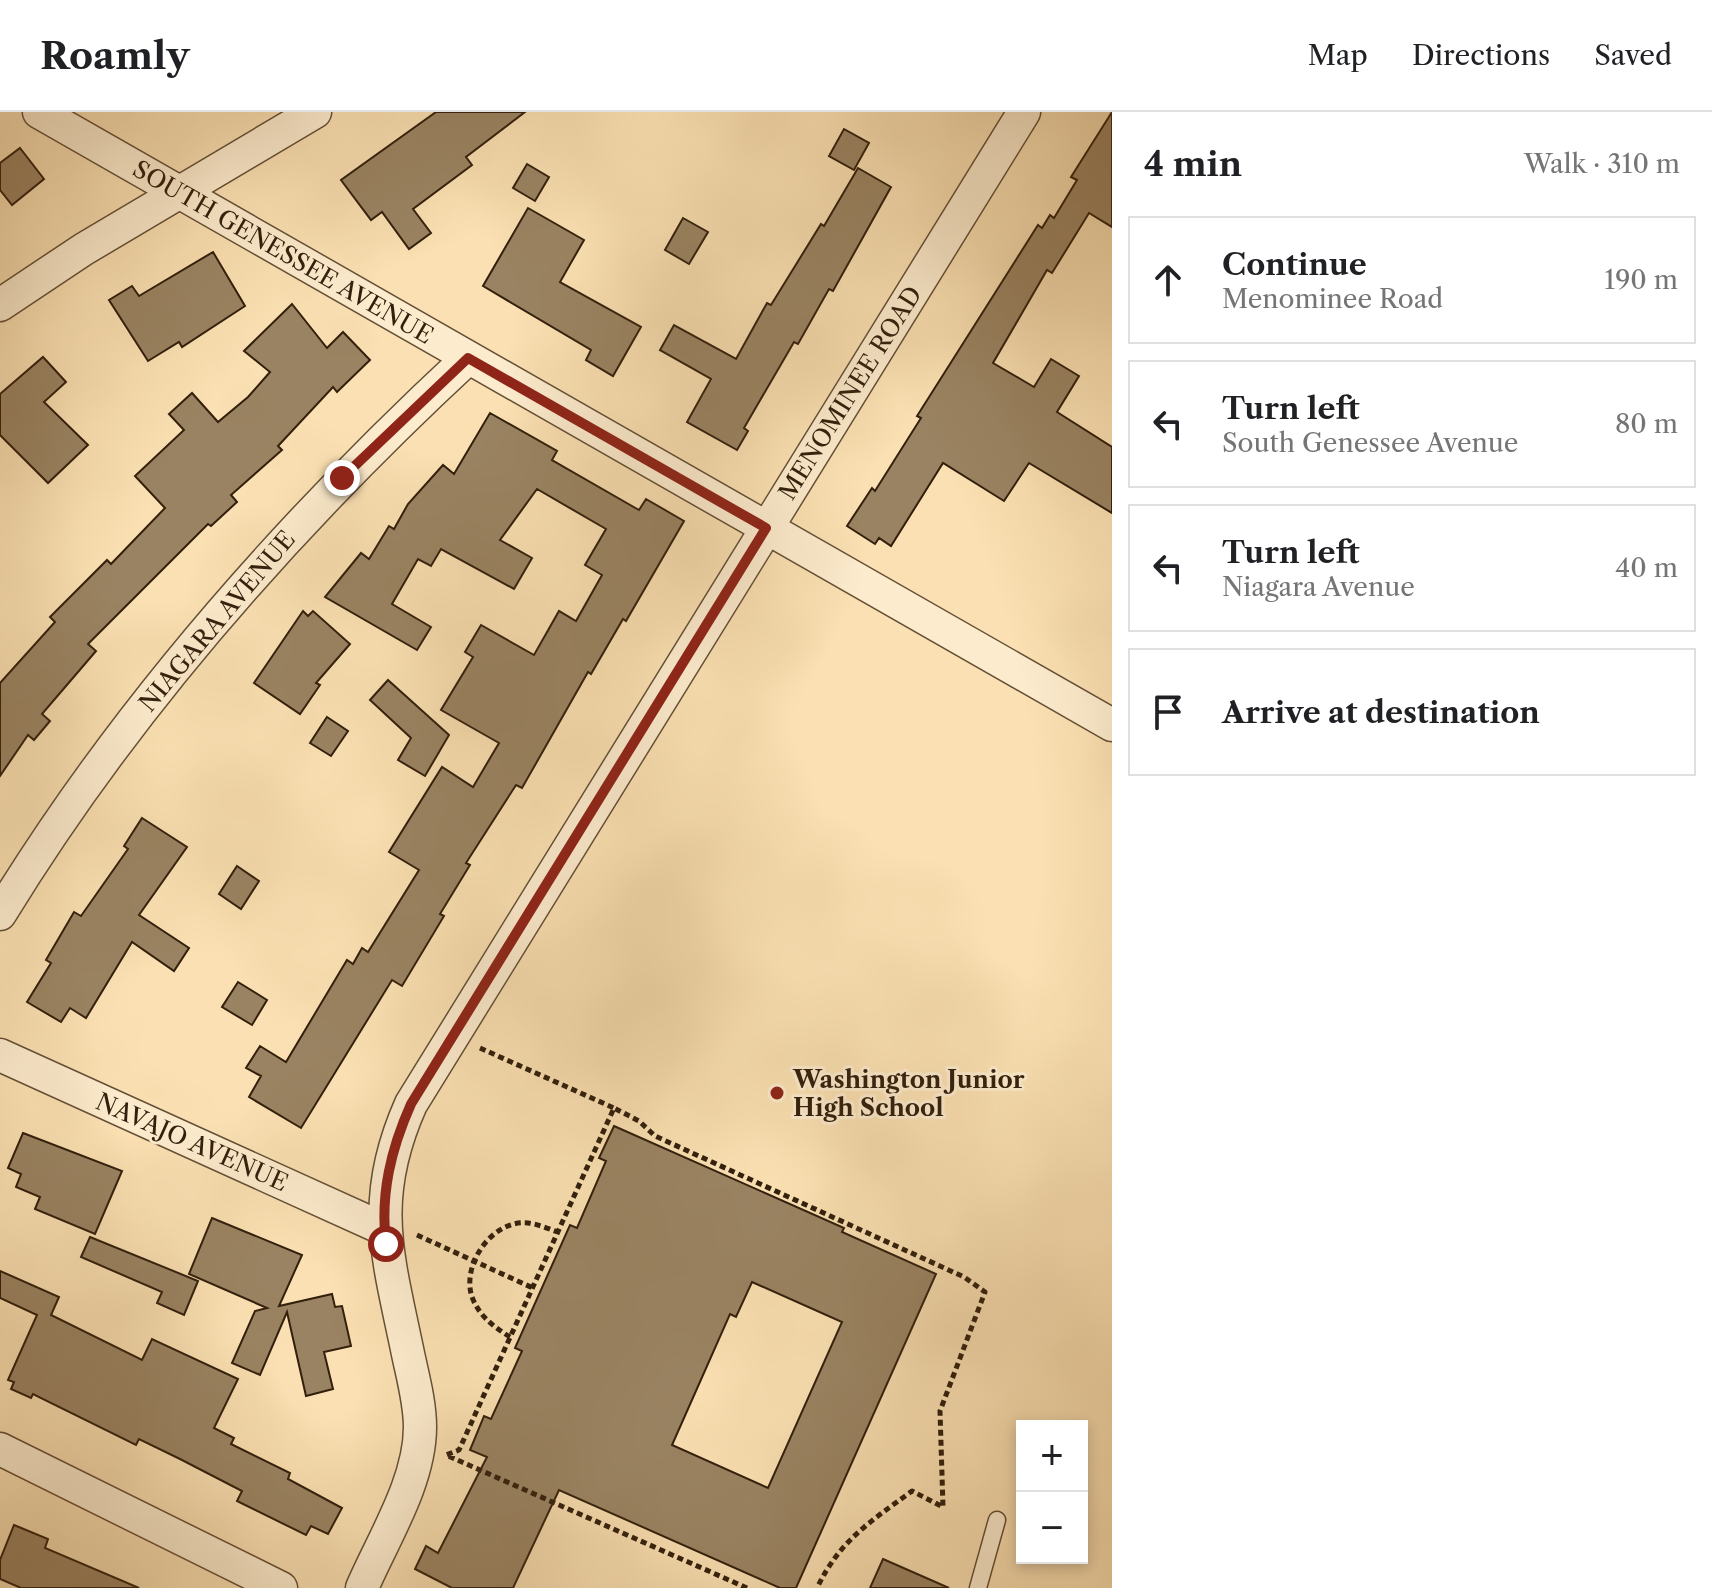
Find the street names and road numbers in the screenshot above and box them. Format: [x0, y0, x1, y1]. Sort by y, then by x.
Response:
street label: SOUTH GENESSEE AVENUE [128, 154, 438, 350]
street label: MENOMINEE ROAD [772, 281, 928, 505]
street label: NIAGARA AVENUE [133, 525, 301, 717]
street label: NAVAJO AVENUE [91, 1087, 293, 1197]

